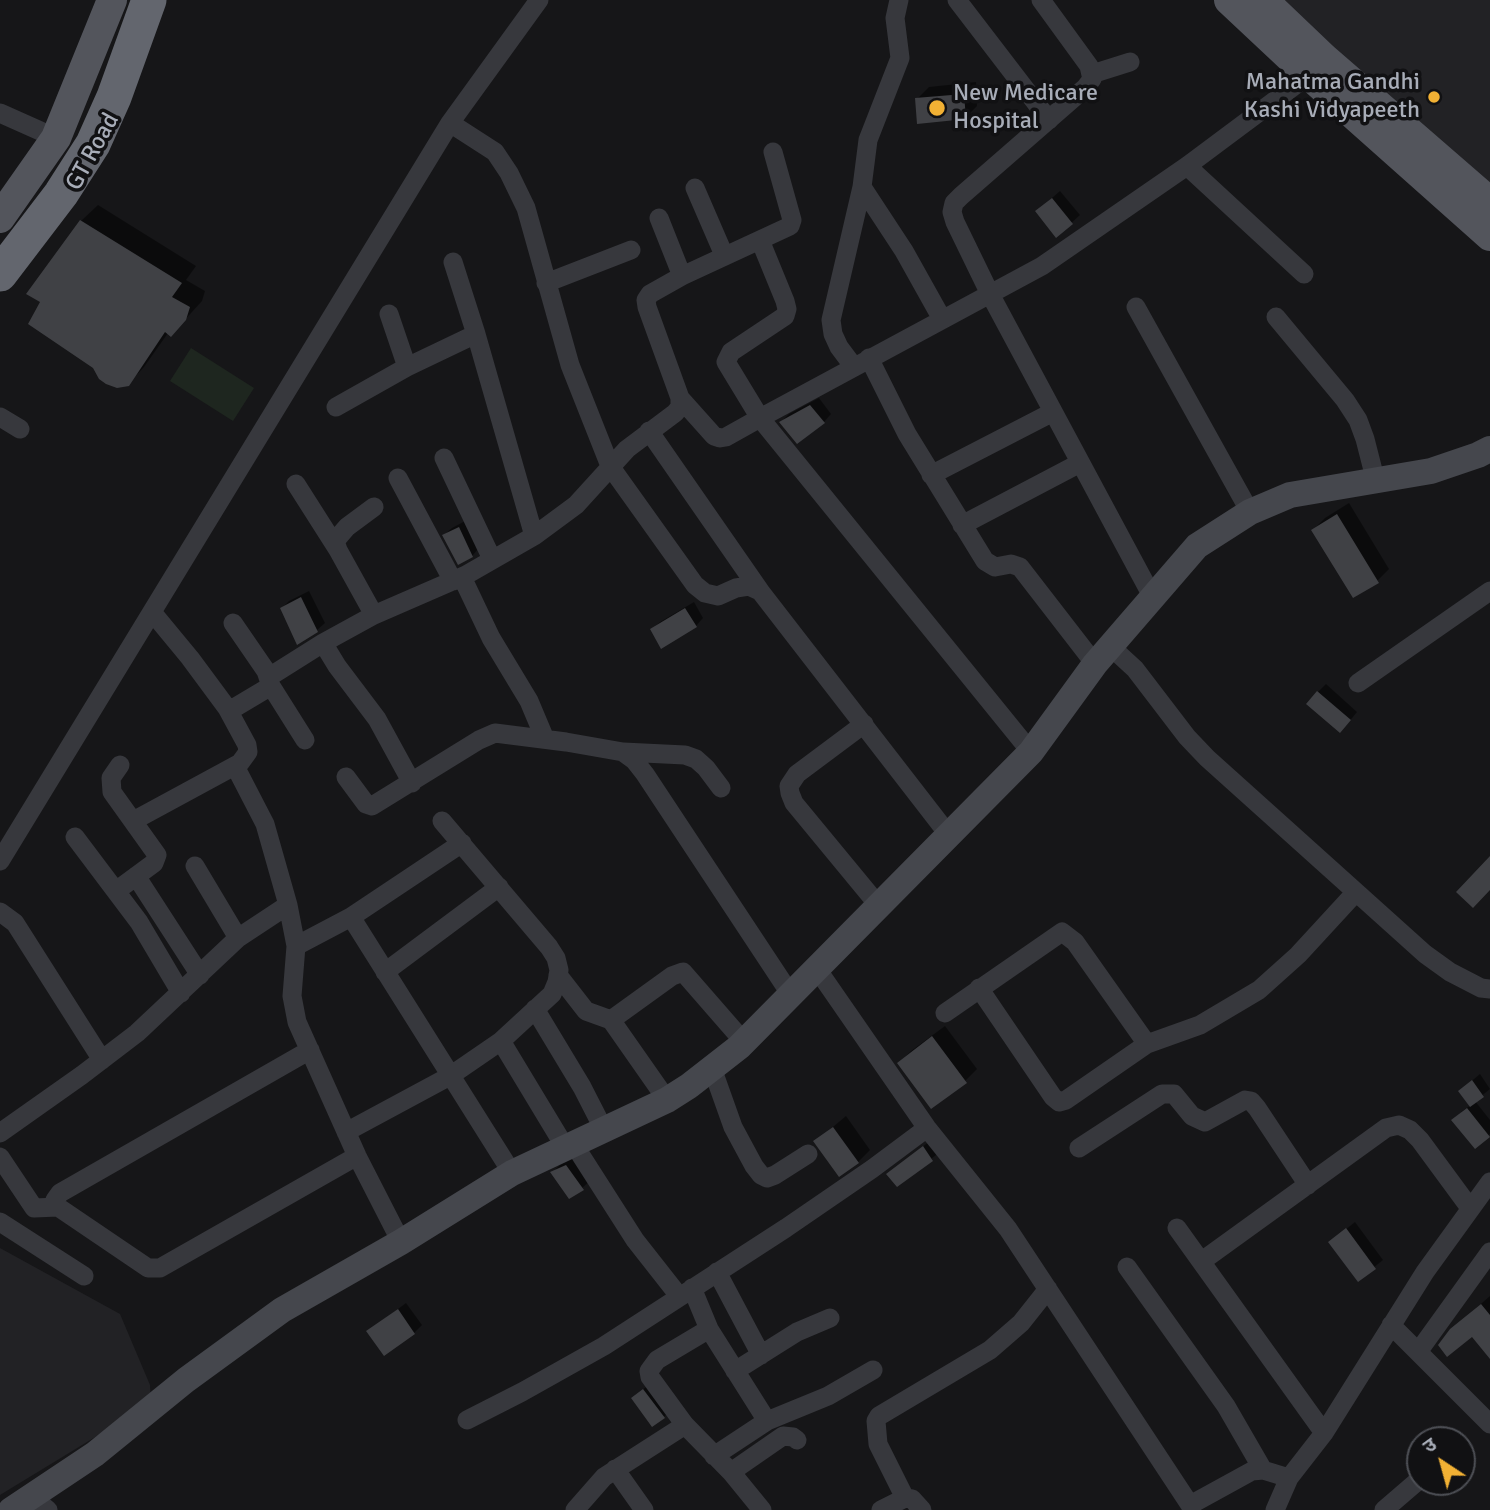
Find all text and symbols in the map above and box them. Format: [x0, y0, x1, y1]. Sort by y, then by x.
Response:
place label: Mahatma Gandhi Kashi Vidyapeeth [1244, 69, 1420, 125]
place label: New Medicare Hospital [953, 80, 1098, 136]
marker: Mahatma Gandhi Kashi Vidyapeeth [1426, 89, 1442, 105]
marker: New Medicare Hospital [927, 98, 947, 118]
street label: GT Road [60, 108, 126, 196]
north arrow [1406, 1426, 1476, 1496]
text: उ [1418, 1433, 1441, 1459]

